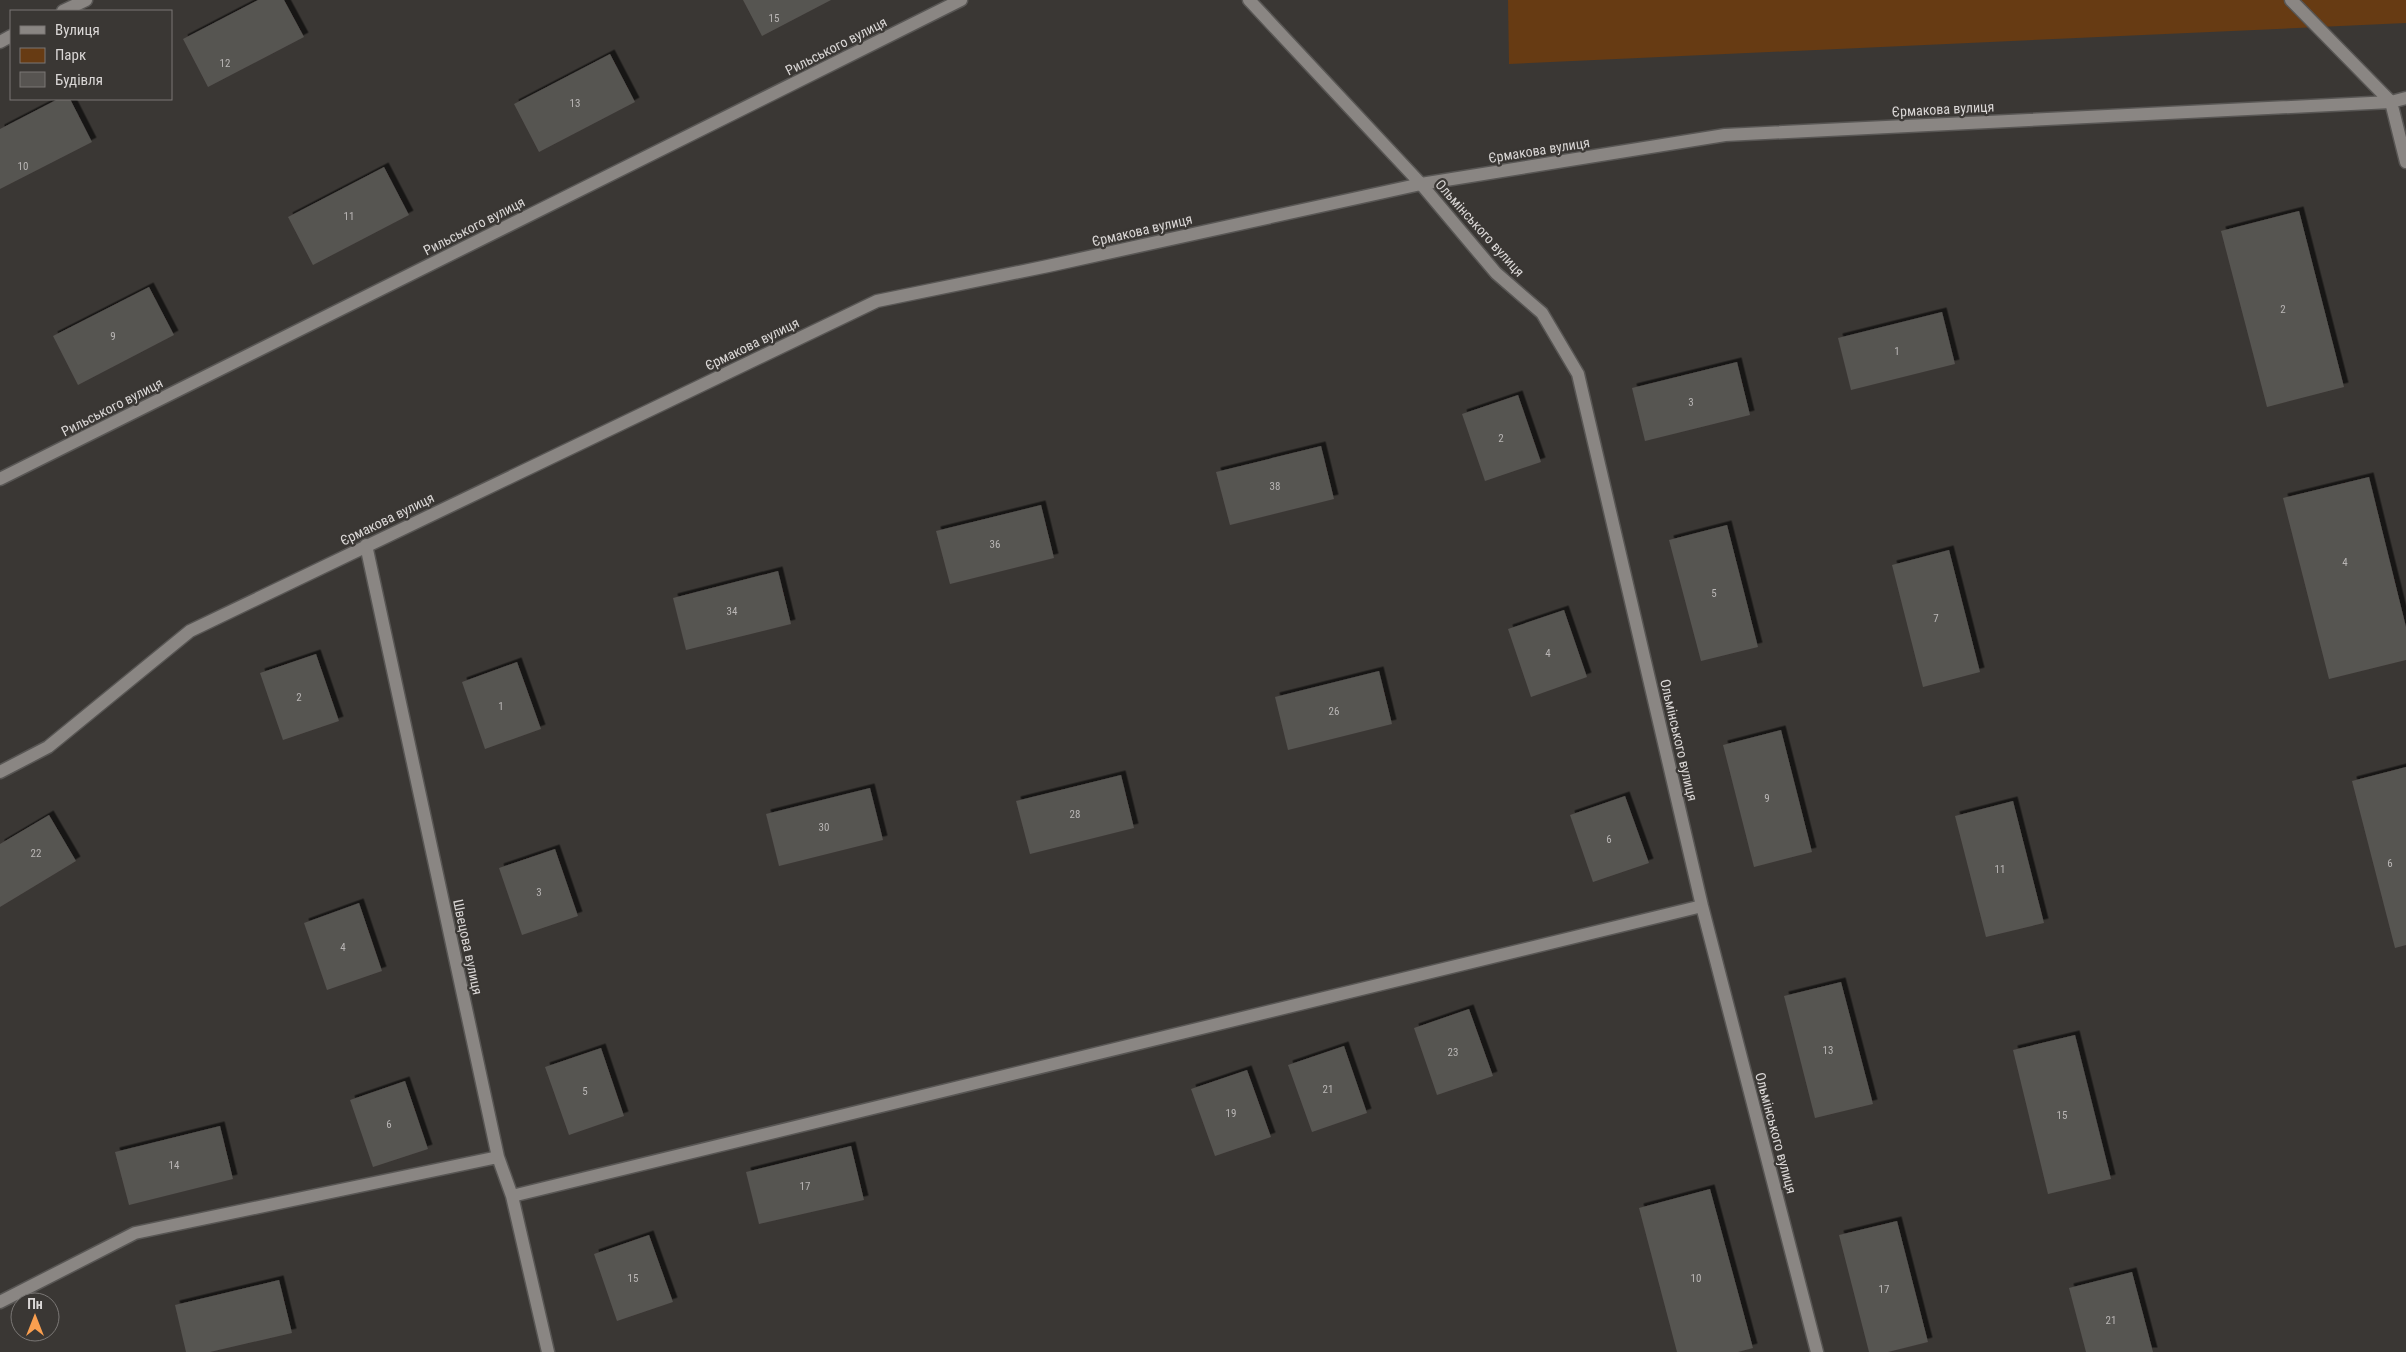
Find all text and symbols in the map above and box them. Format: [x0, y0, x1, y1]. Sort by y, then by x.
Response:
legend [10, 10, 172, 100]
house number: 15 [769, 12, 779, 25]
street label: Рильського вулиця [783, 13, 889, 79]
text: Вулиця [55, 21, 100, 39]
text: Парк [55, 46, 86, 64]
house number: 12 [220, 57, 230, 70]
text: Будівля [55, 71, 103, 89]
house number: 13 [570, 97, 580, 110]
street label: Єрмакова вулиця [1891, 98, 1995, 120]
street label: Єрмакова вулиця [1487, 134, 1591, 166]
house number: 10 [18, 160, 28, 173]
street label: Ольмінського вулиця [1432, 176, 1528, 280]
street label: Рильського вулиця [421, 193, 527, 259]
house number: 11 [344, 210, 354, 223]
street label: Єрмакова вулиця [1090, 211, 1194, 249]
house number: 2 [2280, 303, 2286, 316]
street label: Єрмакова вулиця [702, 314, 802, 374]
house number: 9 [110, 330, 116, 343]
house number: 1 [1894, 345, 1900, 358]
street label: Рильського вулиця [59, 374, 165, 440]
house number: 3 [1688, 396, 1694, 409]
house number: 2 [1498, 432, 1504, 445]
house number: 38 [1270, 480, 1280, 493]
street label: Єрмакова вулиця [337, 489, 437, 549]
house number: 36 [990, 538, 1000, 551]
house number: 4 [2342, 556, 2348, 569]
house number: 5 [1711, 587, 1717, 600]
house number: 34 [727, 605, 738, 618]
house number: 7 [1933, 612, 1939, 625]
house number: 4 [1545, 647, 1551, 660]
street label: Ольмінського вулиця [1657, 677, 1701, 803]
house number: 2 [296, 691, 302, 704]
house number: 1 [498, 700, 504, 713]
house number: 26 [1329, 705, 1339, 718]
house number: 9 [1764, 792, 1770, 805]
house number: 28 [1070, 808, 1080, 821]
house number: 30 [819, 821, 829, 834]
house number: 6 [1606, 833, 1612, 846]
house number: 22 [31, 847, 41, 860]
house number: 6 [2387, 857, 2393, 870]
house number: 11 [1995, 863, 2005, 876]
house number: 3 [536, 886, 542, 899]
street label: Швецова вулиця [450, 898, 486, 996]
house number: 4 [340, 941, 346, 954]
house number: 13 [1823, 1044, 1833, 1057]
house number: 23 [1448, 1046, 1458, 1059]
street label: Ольмінського вулиця [1752, 1071, 1800, 1195]
house number: 21 [1323, 1083, 1333, 1096]
house number: 5 [582, 1085, 588, 1098]
house number: 19 [1226, 1107, 1236, 1120]
house number: 15 [2057, 1109, 2067, 1122]
house number: 6 [386, 1118, 392, 1131]
house number: 14 [169, 1159, 180, 1172]
house number: 17 [800, 1180, 810, 1193]
house number: 15 [628, 1272, 638, 1285]
house number: 10 [1691, 1272, 1701, 1285]
house number: 17 [1879, 1283, 1889, 1296]
north arrow [10, 1292, 60, 1342]
text: Пн [27, 1296, 43, 1312]
house number: 21 [2106, 1314, 2116, 1327]

